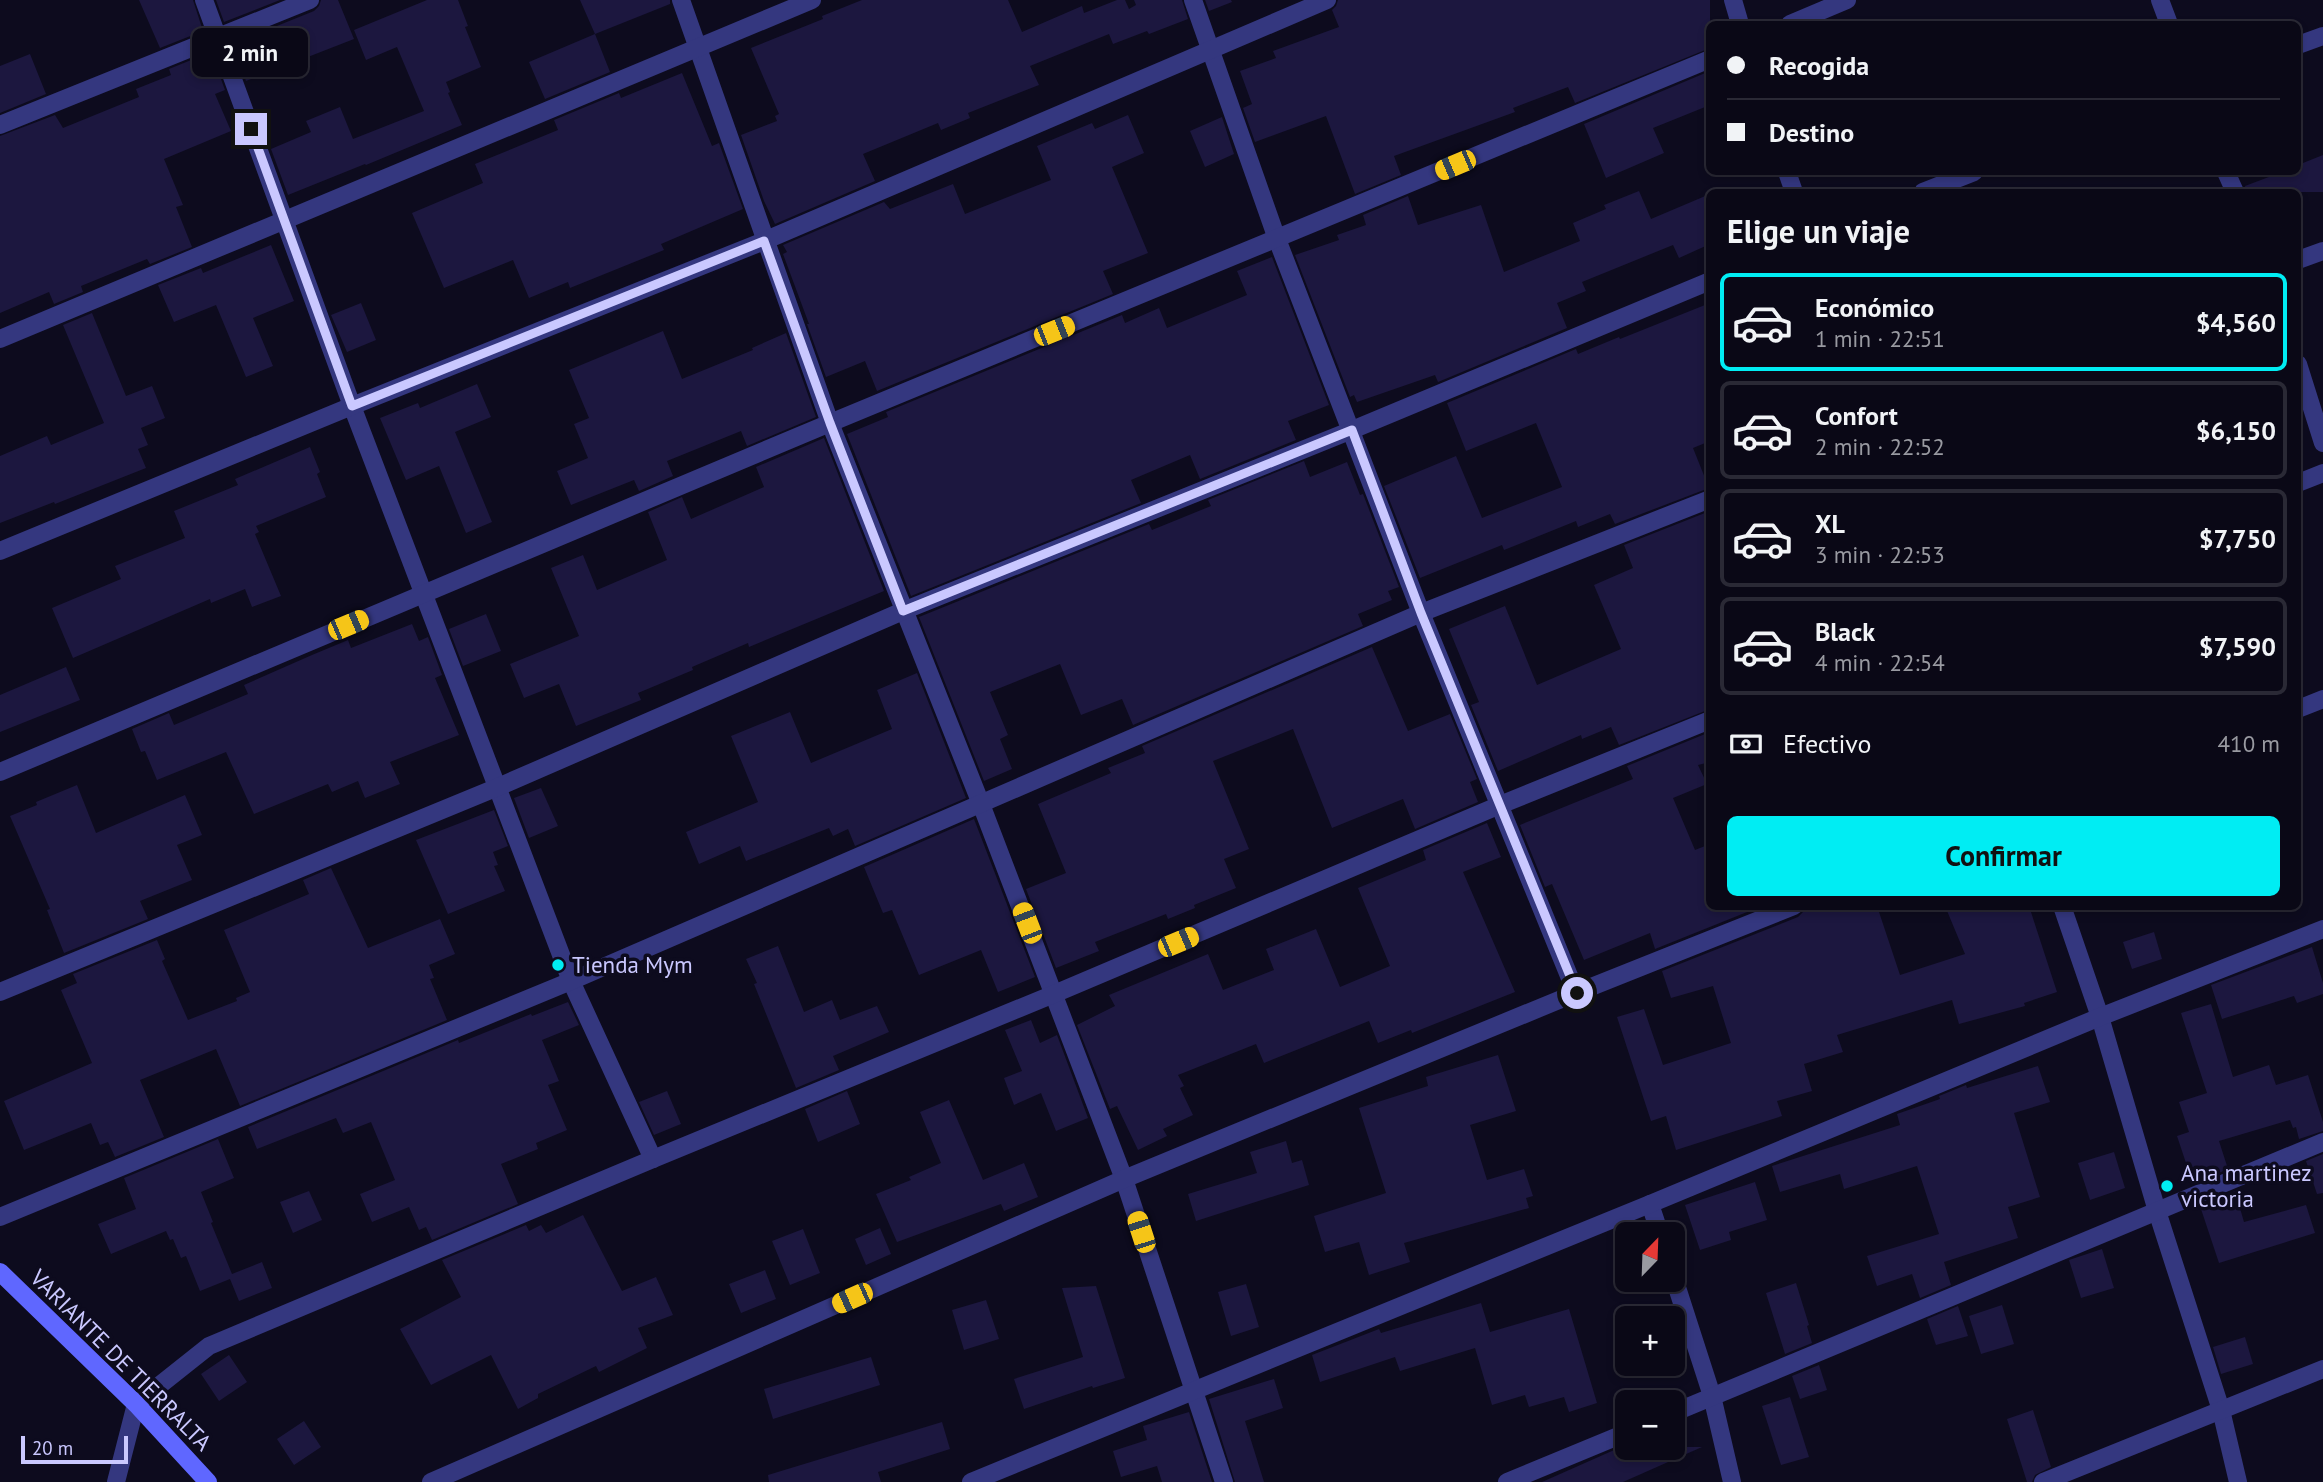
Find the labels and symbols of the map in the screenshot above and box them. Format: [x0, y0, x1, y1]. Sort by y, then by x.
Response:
callout: 2 min [193, 27, 309, 76]
route end [235, 113, 267, 145]
car [1432, 147, 1479, 183]
car [1031, 313, 1078, 349]
car [325, 607, 372, 643]
car [1010, 900, 1045, 946]
car [1155, 924, 1202, 960]
place label: Tienda Mym [572, 950, 693, 979]
marker: Tienda Mym [550, 957, 566, 973]
route start [1561, 977, 1593, 1009]
place label: Ana martinez victoria [2181, 1158, 2311, 1213]
marker: Ana martinez victoria [2159, 1178, 2175, 1194]
car [1125, 1209, 1158, 1255]
north arrow [1615, 1222, 1685, 1292]
street label: VARIANTE DE TIERRALTA [24, 1262, 218, 1457]
car [829, 1280, 876, 1316]
scale bar [21, 1433, 128, 1465]

